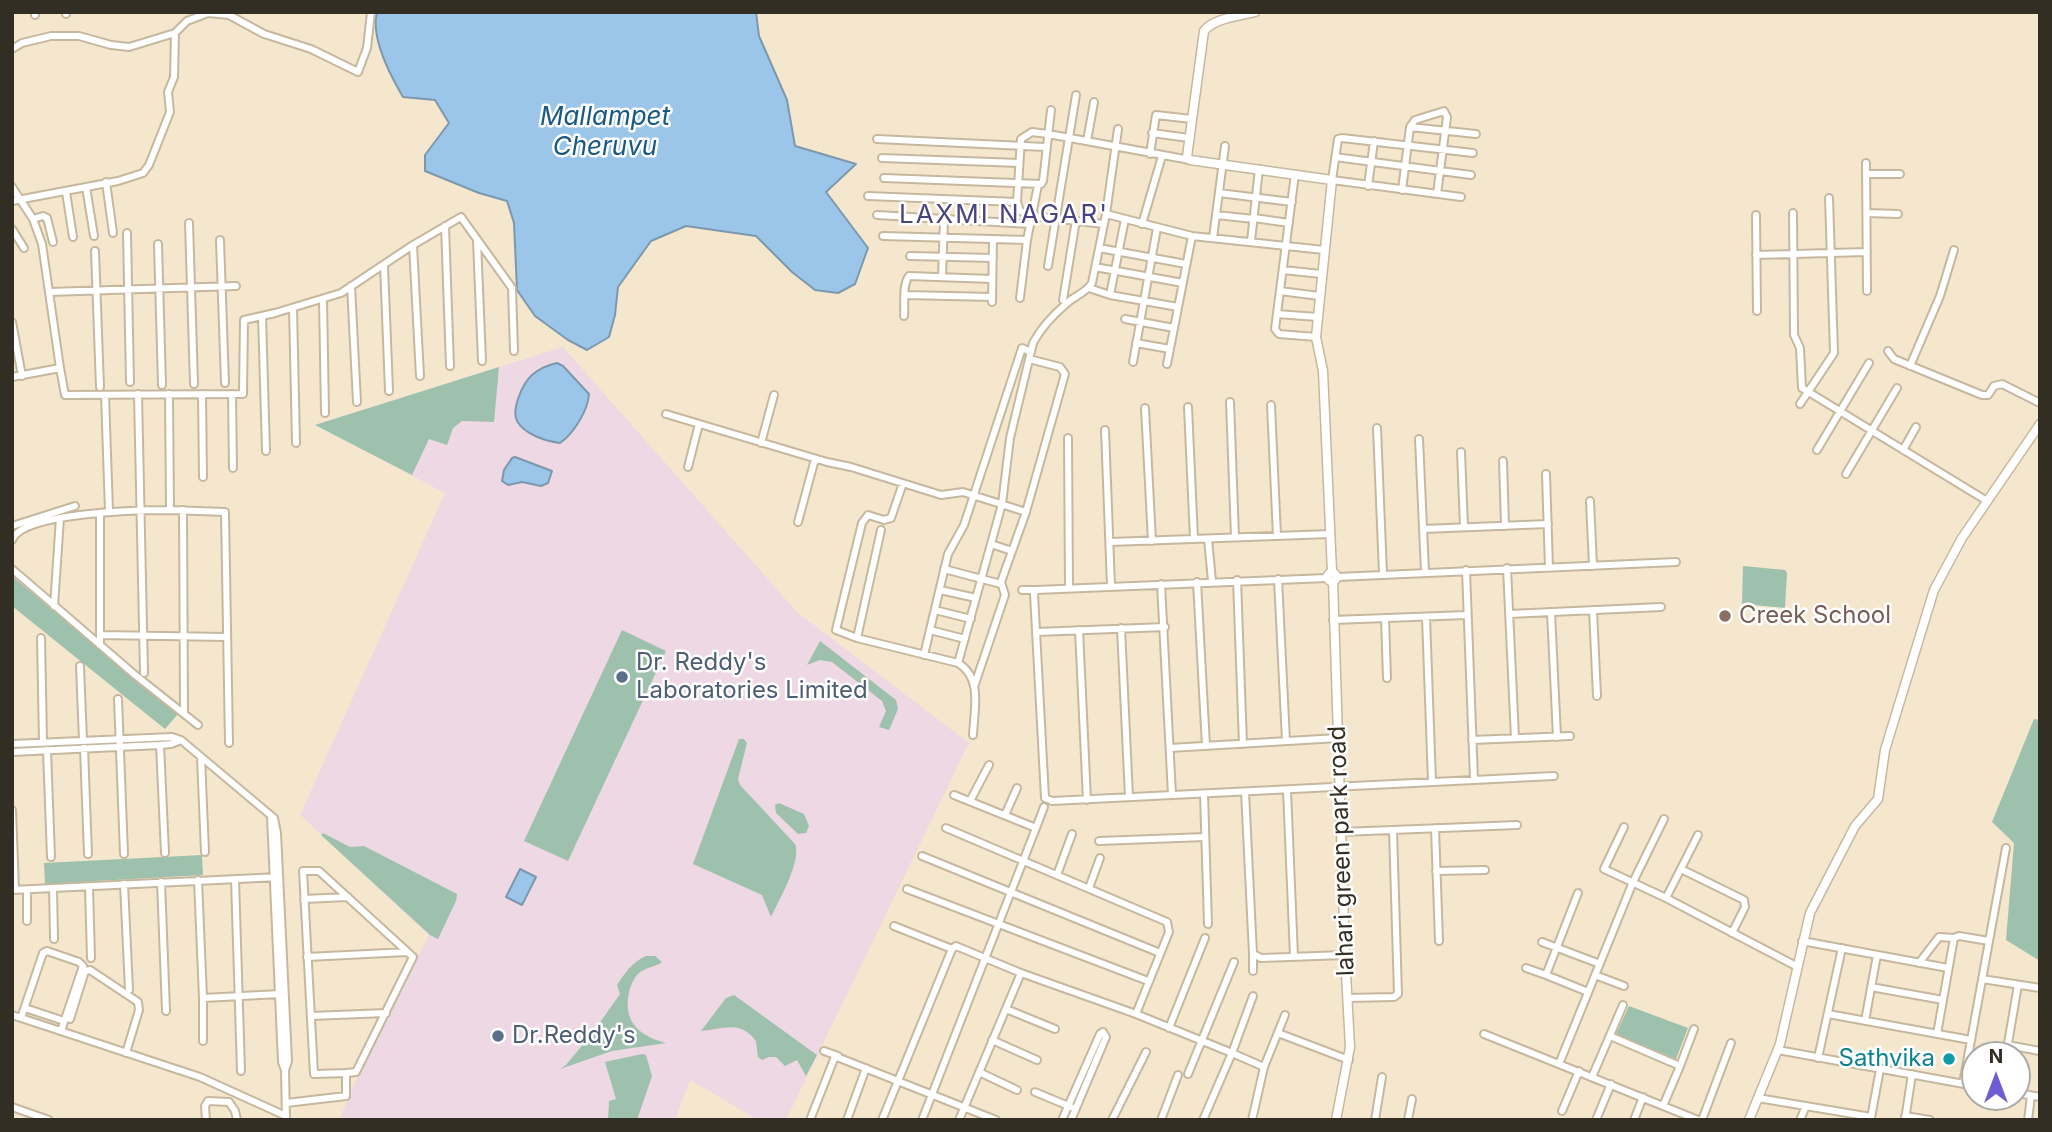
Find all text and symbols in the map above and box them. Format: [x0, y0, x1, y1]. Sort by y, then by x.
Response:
water label: Mallampet Cheruvu [540, 101, 670, 162]
district label: LAXMI NAGAR' [900, 199, 1108, 231]
place label: Creek School [1739, 602, 1891, 630]
marker: Creek School [1717, 608, 1733, 624]
place label: Dr. Reddy's Laboratories Limited [636, 649, 868, 705]
marker: Dr. Reddy's Laboratories Limited [614, 669, 630, 685]
street label: lahari green park road [1323, 725, 1361, 977]
place label: Dr.Reddy's [512, 1022, 636, 1050]
marker: Dr.Reddy's [490, 1028, 506, 1044]
north arrow [1961, 1041, 2031, 1111]
place label: Sathvika [1838, 1045, 1935, 1073]
text: N [1989, 1045, 2003, 1068]
marker: Sathvika [1941, 1051, 1957, 1067]

